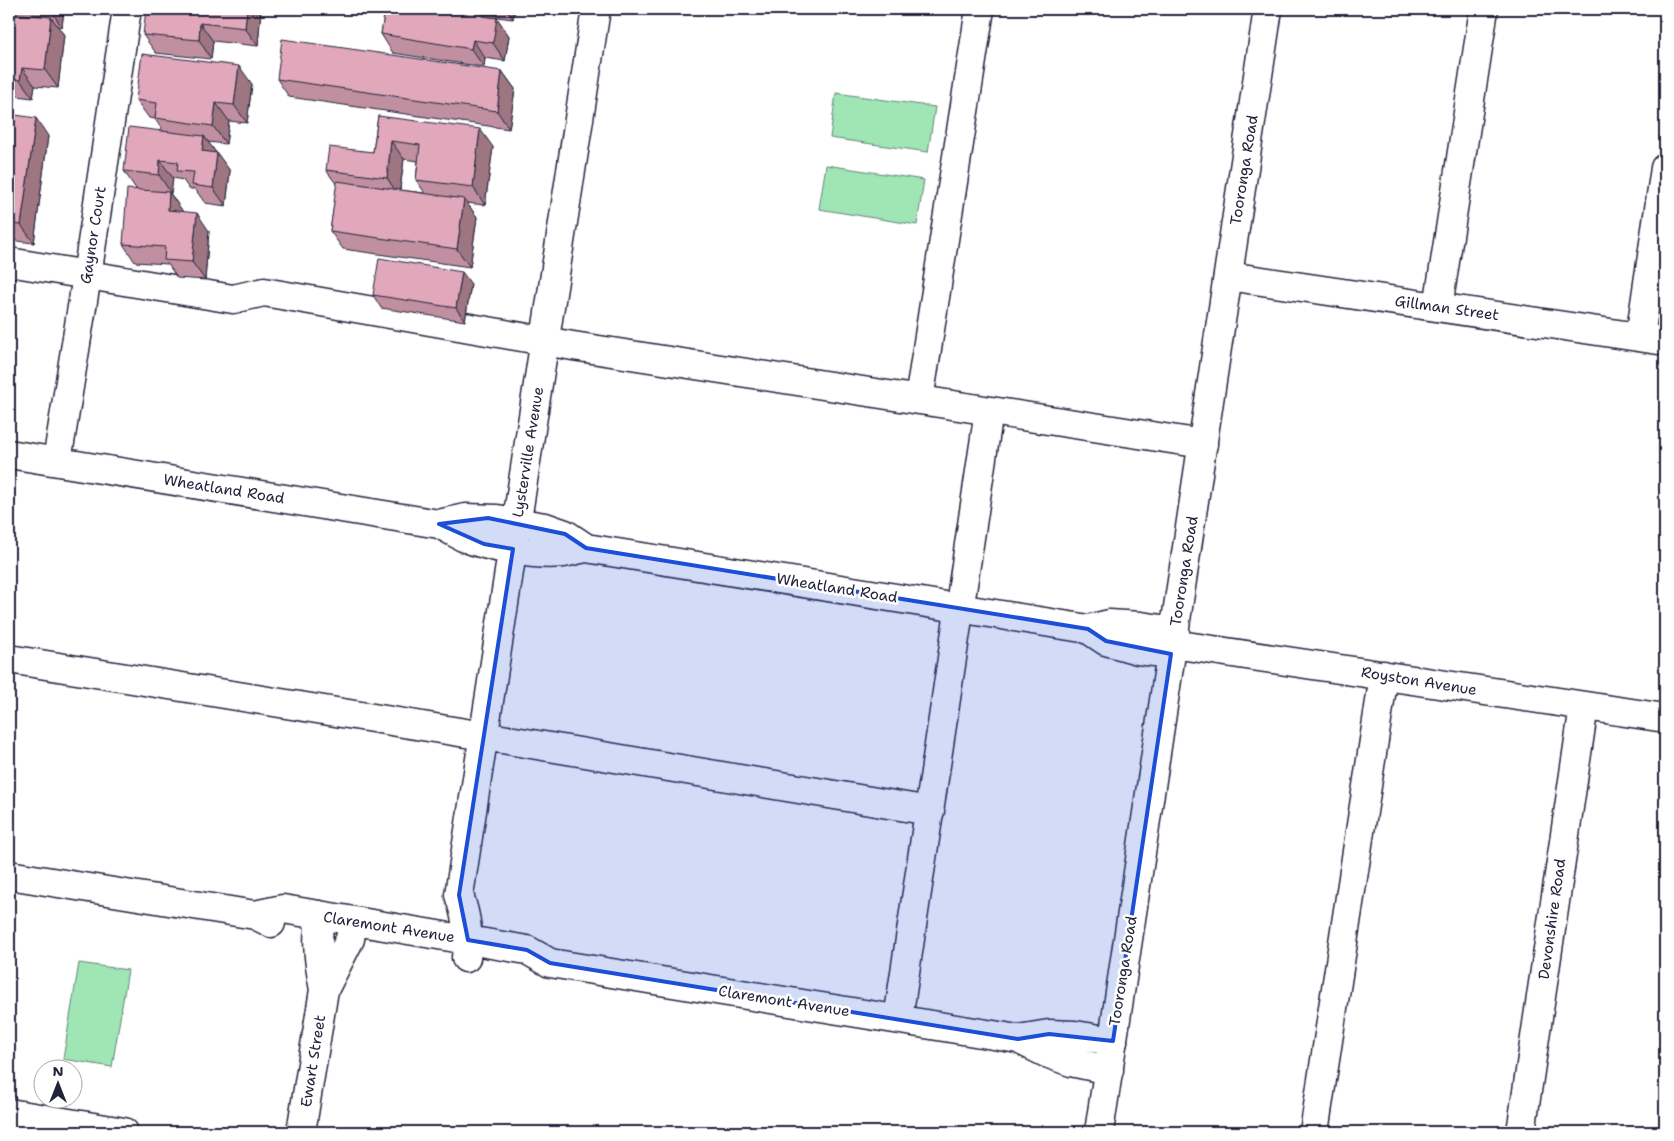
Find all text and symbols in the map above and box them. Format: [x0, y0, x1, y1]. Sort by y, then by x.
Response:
street label: Tooronga Road [1225, 113, 1263, 226]
street label: Gaynor Court [75, 185, 111, 285]
street label: Gillman Street [1394, 291, 1500, 325]
street label: Lysterville Avenue [508, 385, 548, 519]
street label: Wheatland Road [162, 470, 286, 509]
street label: Tooronga Road [1165, 514, 1203, 627]
street label: Wheatland Road [775, 569, 899, 608]
street label: Royston Avenue [1360, 662, 1478, 700]
street label: Devonshire Road [1534, 857, 1570, 981]
street label: Claremont Avenue [322, 907, 456, 947]
street label: Tooronga Road [1104, 914, 1142, 1027]
street label: Claremont Avenue [717, 981, 851, 1021]
street label: Ewart Street [296, 1014, 330, 1108]
north arrow [32, 1058, 82, 1108]
text: N [52, 1062, 64, 1080]

